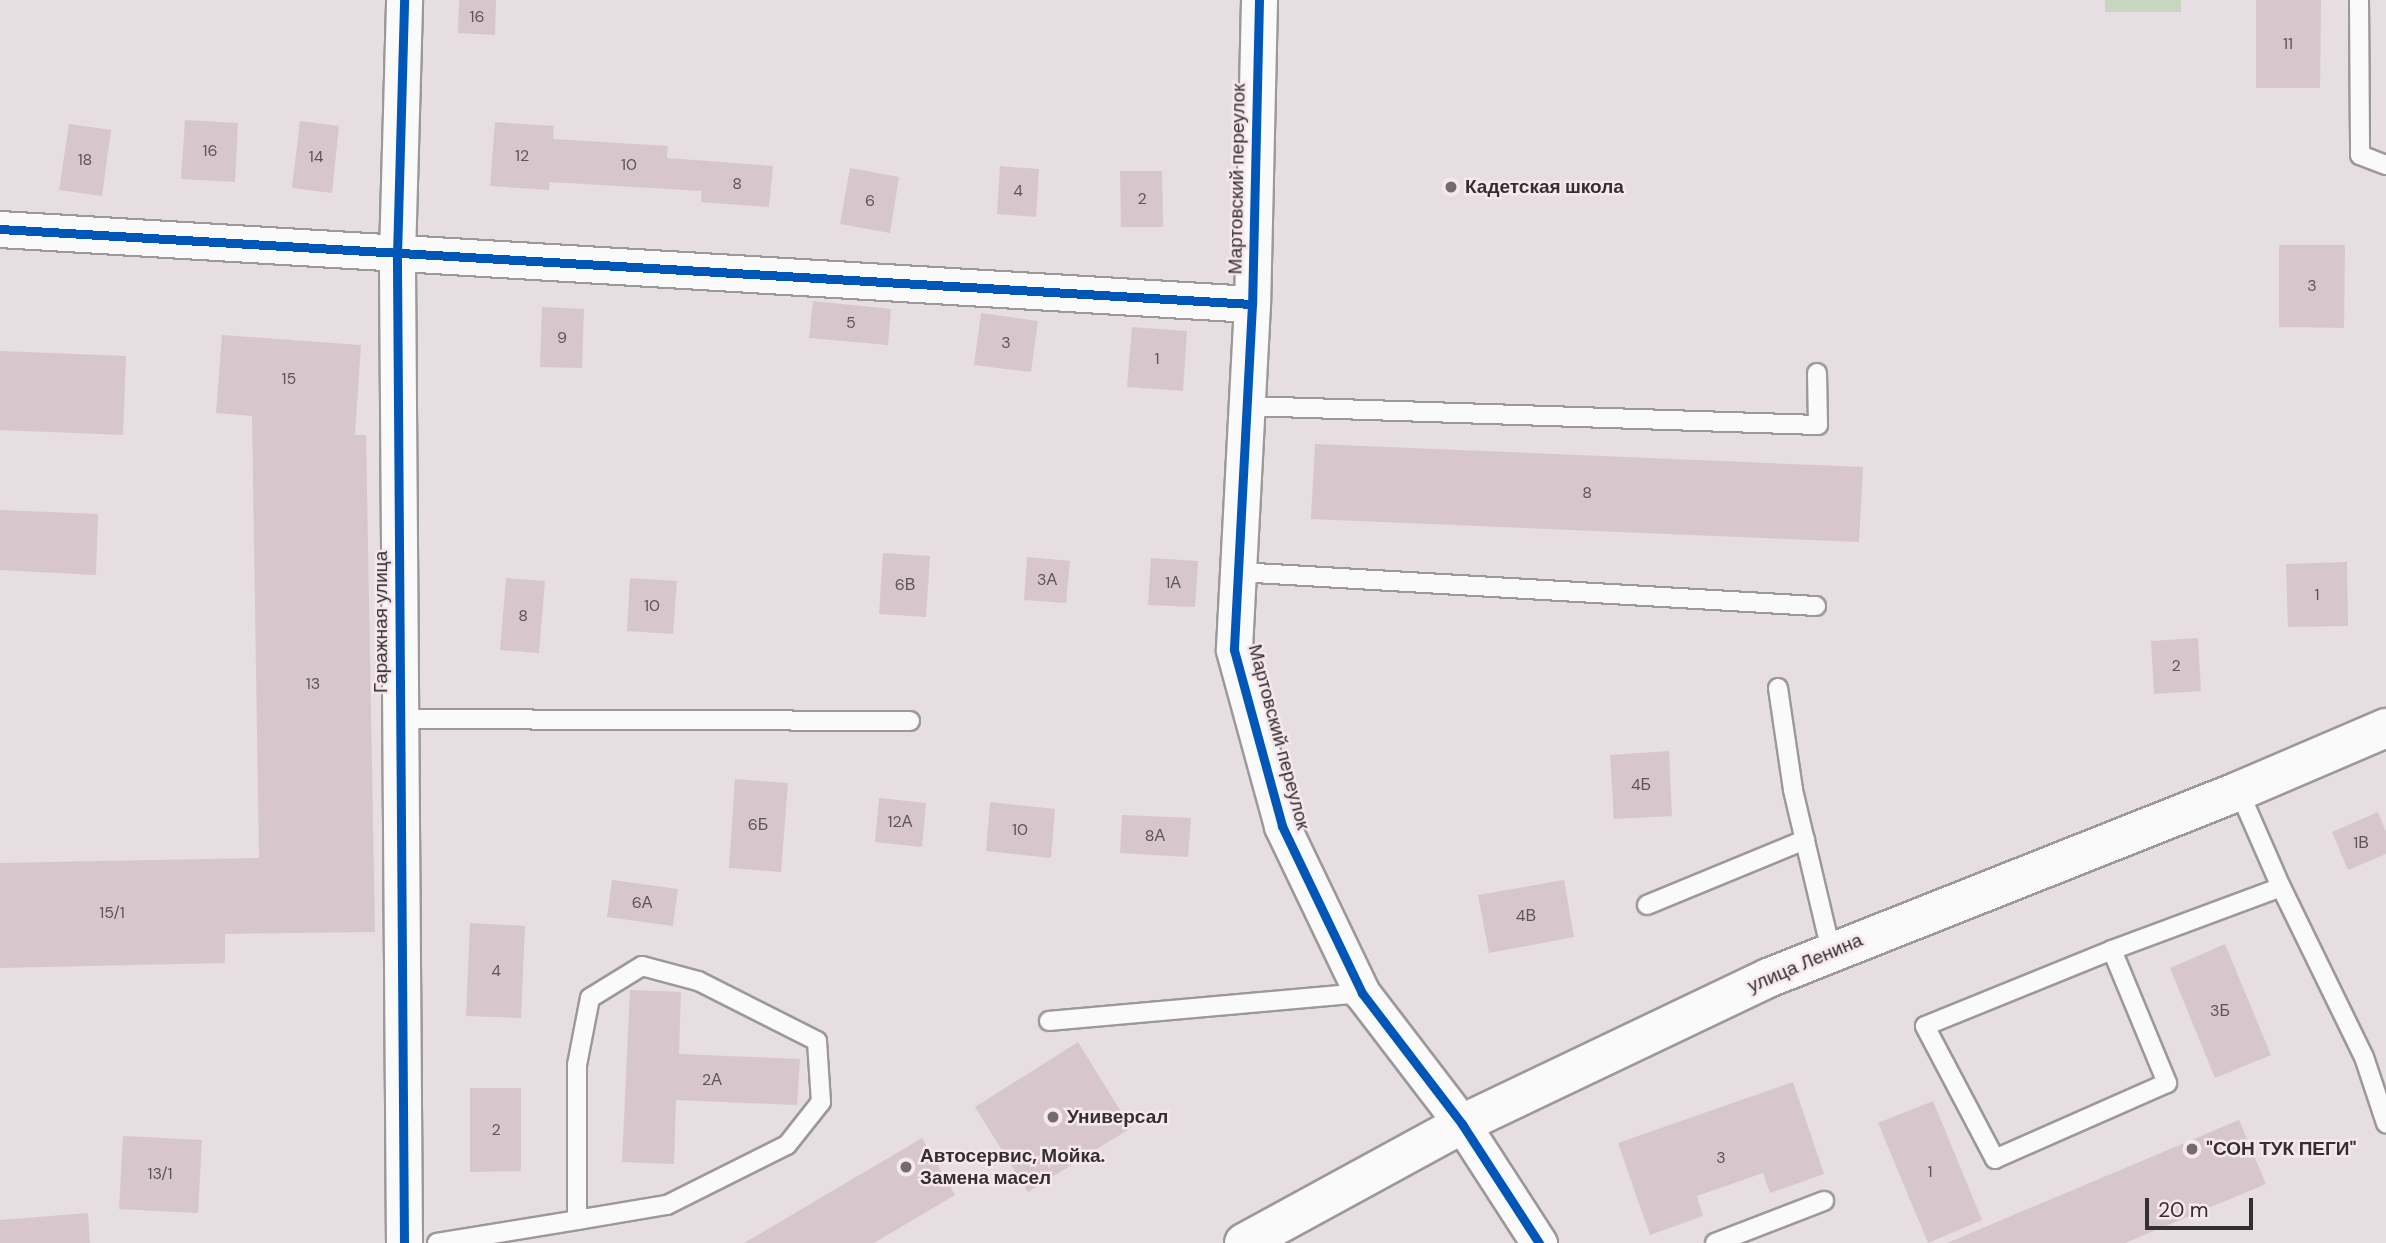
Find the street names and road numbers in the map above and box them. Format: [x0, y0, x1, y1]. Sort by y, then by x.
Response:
street label: Мартовский переулок [1224, 83, 1250, 275]
street label: Гаражная улица [370, 551, 392, 693]
street label: Мартовский переулок [1243, 642, 1315, 832]
street label: улица Ленина [1744, 929, 1866, 997]

